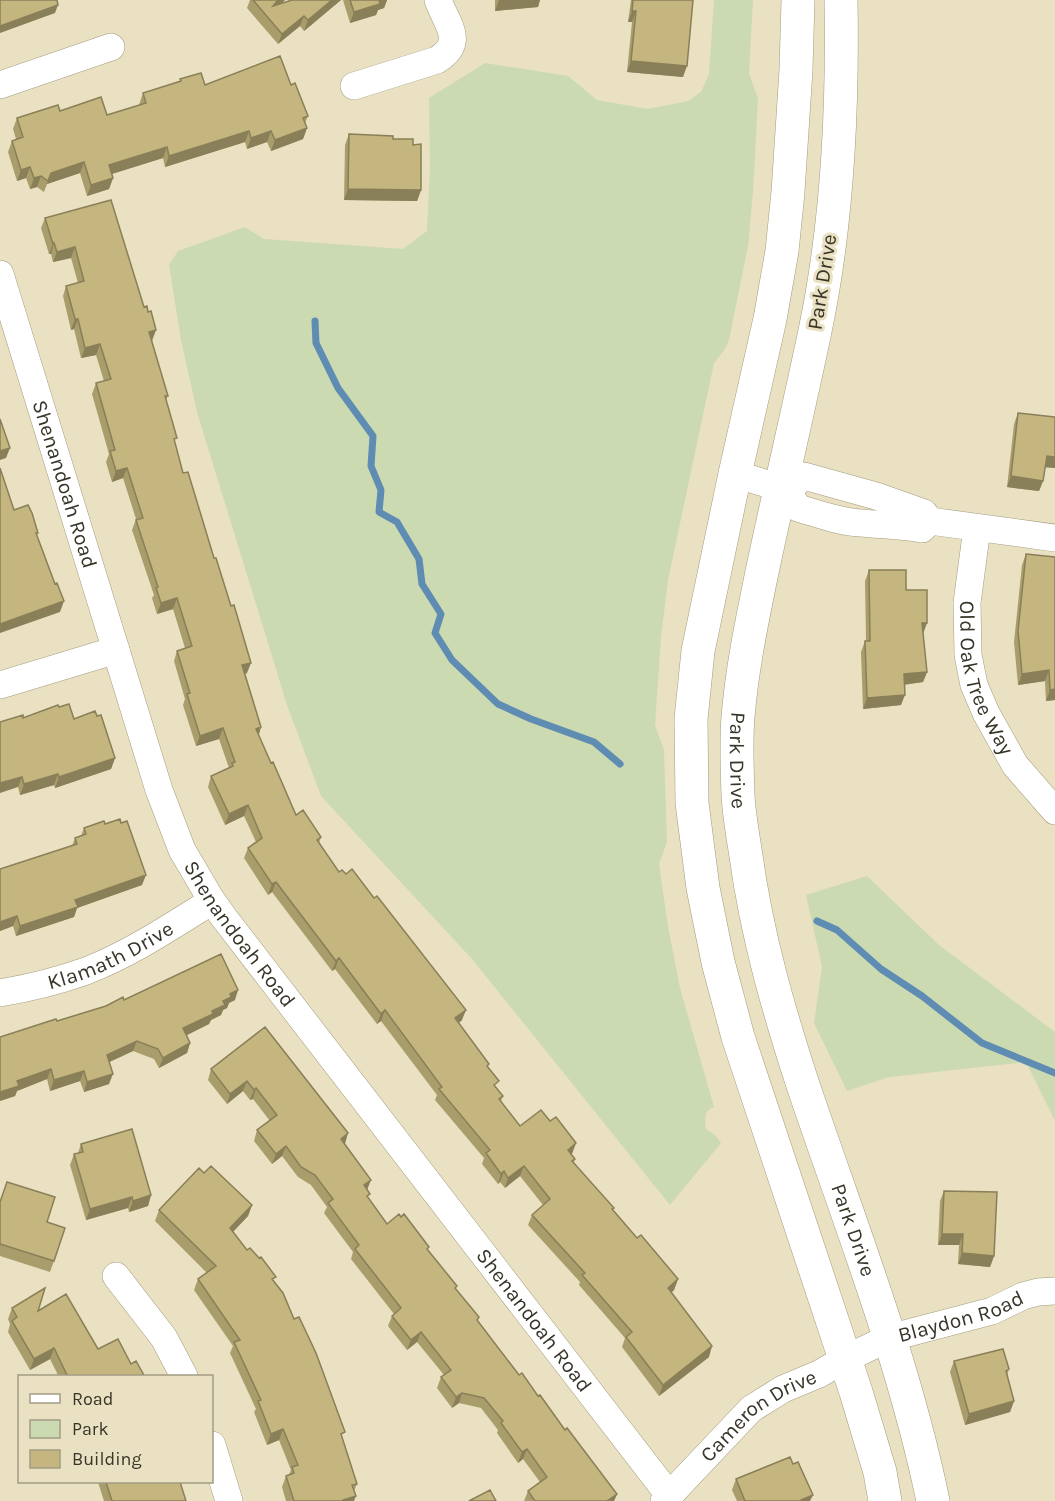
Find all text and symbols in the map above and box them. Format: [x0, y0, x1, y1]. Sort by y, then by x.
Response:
street label: Park Drive [803, 232, 841, 332]
street label: Shenandoah Road [28, 397, 102, 571]
street label: Old Oak Tree Way [955, 600, 1019, 759]
street label: Park Drive [725, 711, 751, 810]
street label: Shenandoah Road [179, 856, 300, 1012]
street label: Klamath Drive [45, 916, 178, 994]
street label: Park Drive [826, 1180, 881, 1280]
street label: Shenandoah Road [471, 1244, 597, 1397]
street label: Blaydon Road [895, 1286, 1027, 1347]
street label: Cameron Drive [696, 1364, 820, 1467]
legend [18, 1375, 213, 1483]
text: Road [72, 1388, 113, 1410]
text: Park [72, 1418, 109, 1440]
text: Building [72, 1448, 142, 1470]

